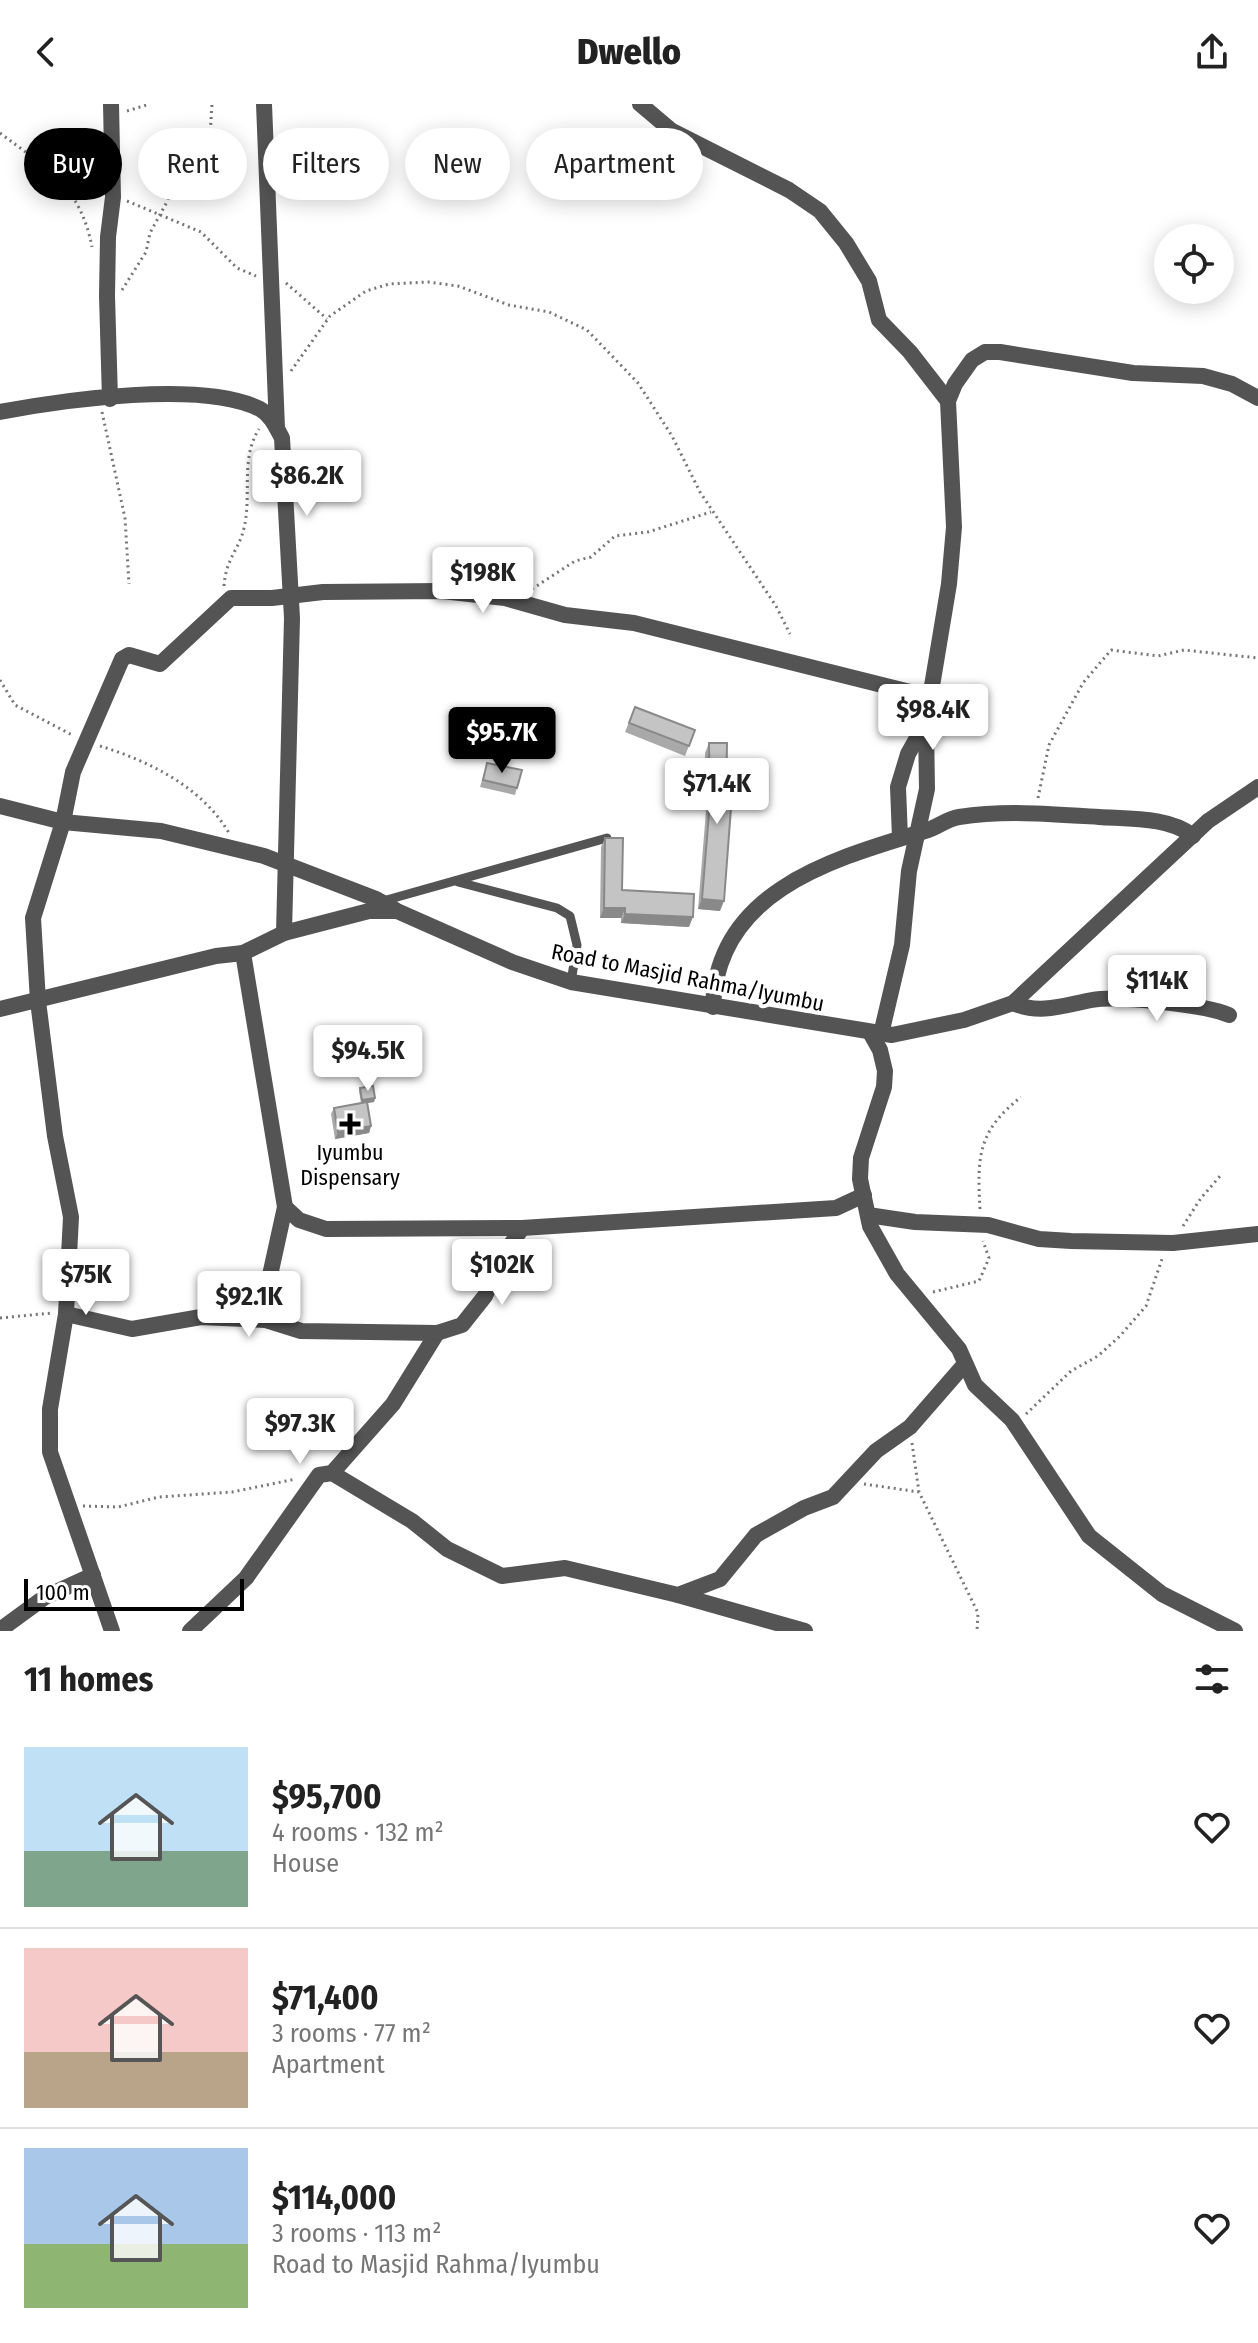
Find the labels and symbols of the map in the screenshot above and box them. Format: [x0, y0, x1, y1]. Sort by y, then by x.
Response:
pin: $86.2K [242, 450, 372, 518]
pin: $198K [427, 547, 539, 615]
pin: $98.4K [868, 684, 998, 752]
pin: $95.7K [437, 707, 567, 775]
pin: $71.4K [652, 758, 782, 826]
street label: Road to Masjid Rahma/Iyumbu [549, 938, 827, 1017]
pin: $114K [1101, 955, 1213, 1023]
pin: $94.5K [303, 1025, 433, 1093]
marker: Iyumbu Dispensary [339, 1113, 361, 1135]
place label: Iyumbu Dispensary [300, 1139, 400, 1191]
pin: $102K [446, 1239, 558, 1307]
pin: $75K [39, 1249, 133, 1317]
pin: $92.1K [184, 1271, 314, 1339]
pin: $97.3K [235, 1398, 365, 1466]
scale bar [24, 1575, 244, 1611]

